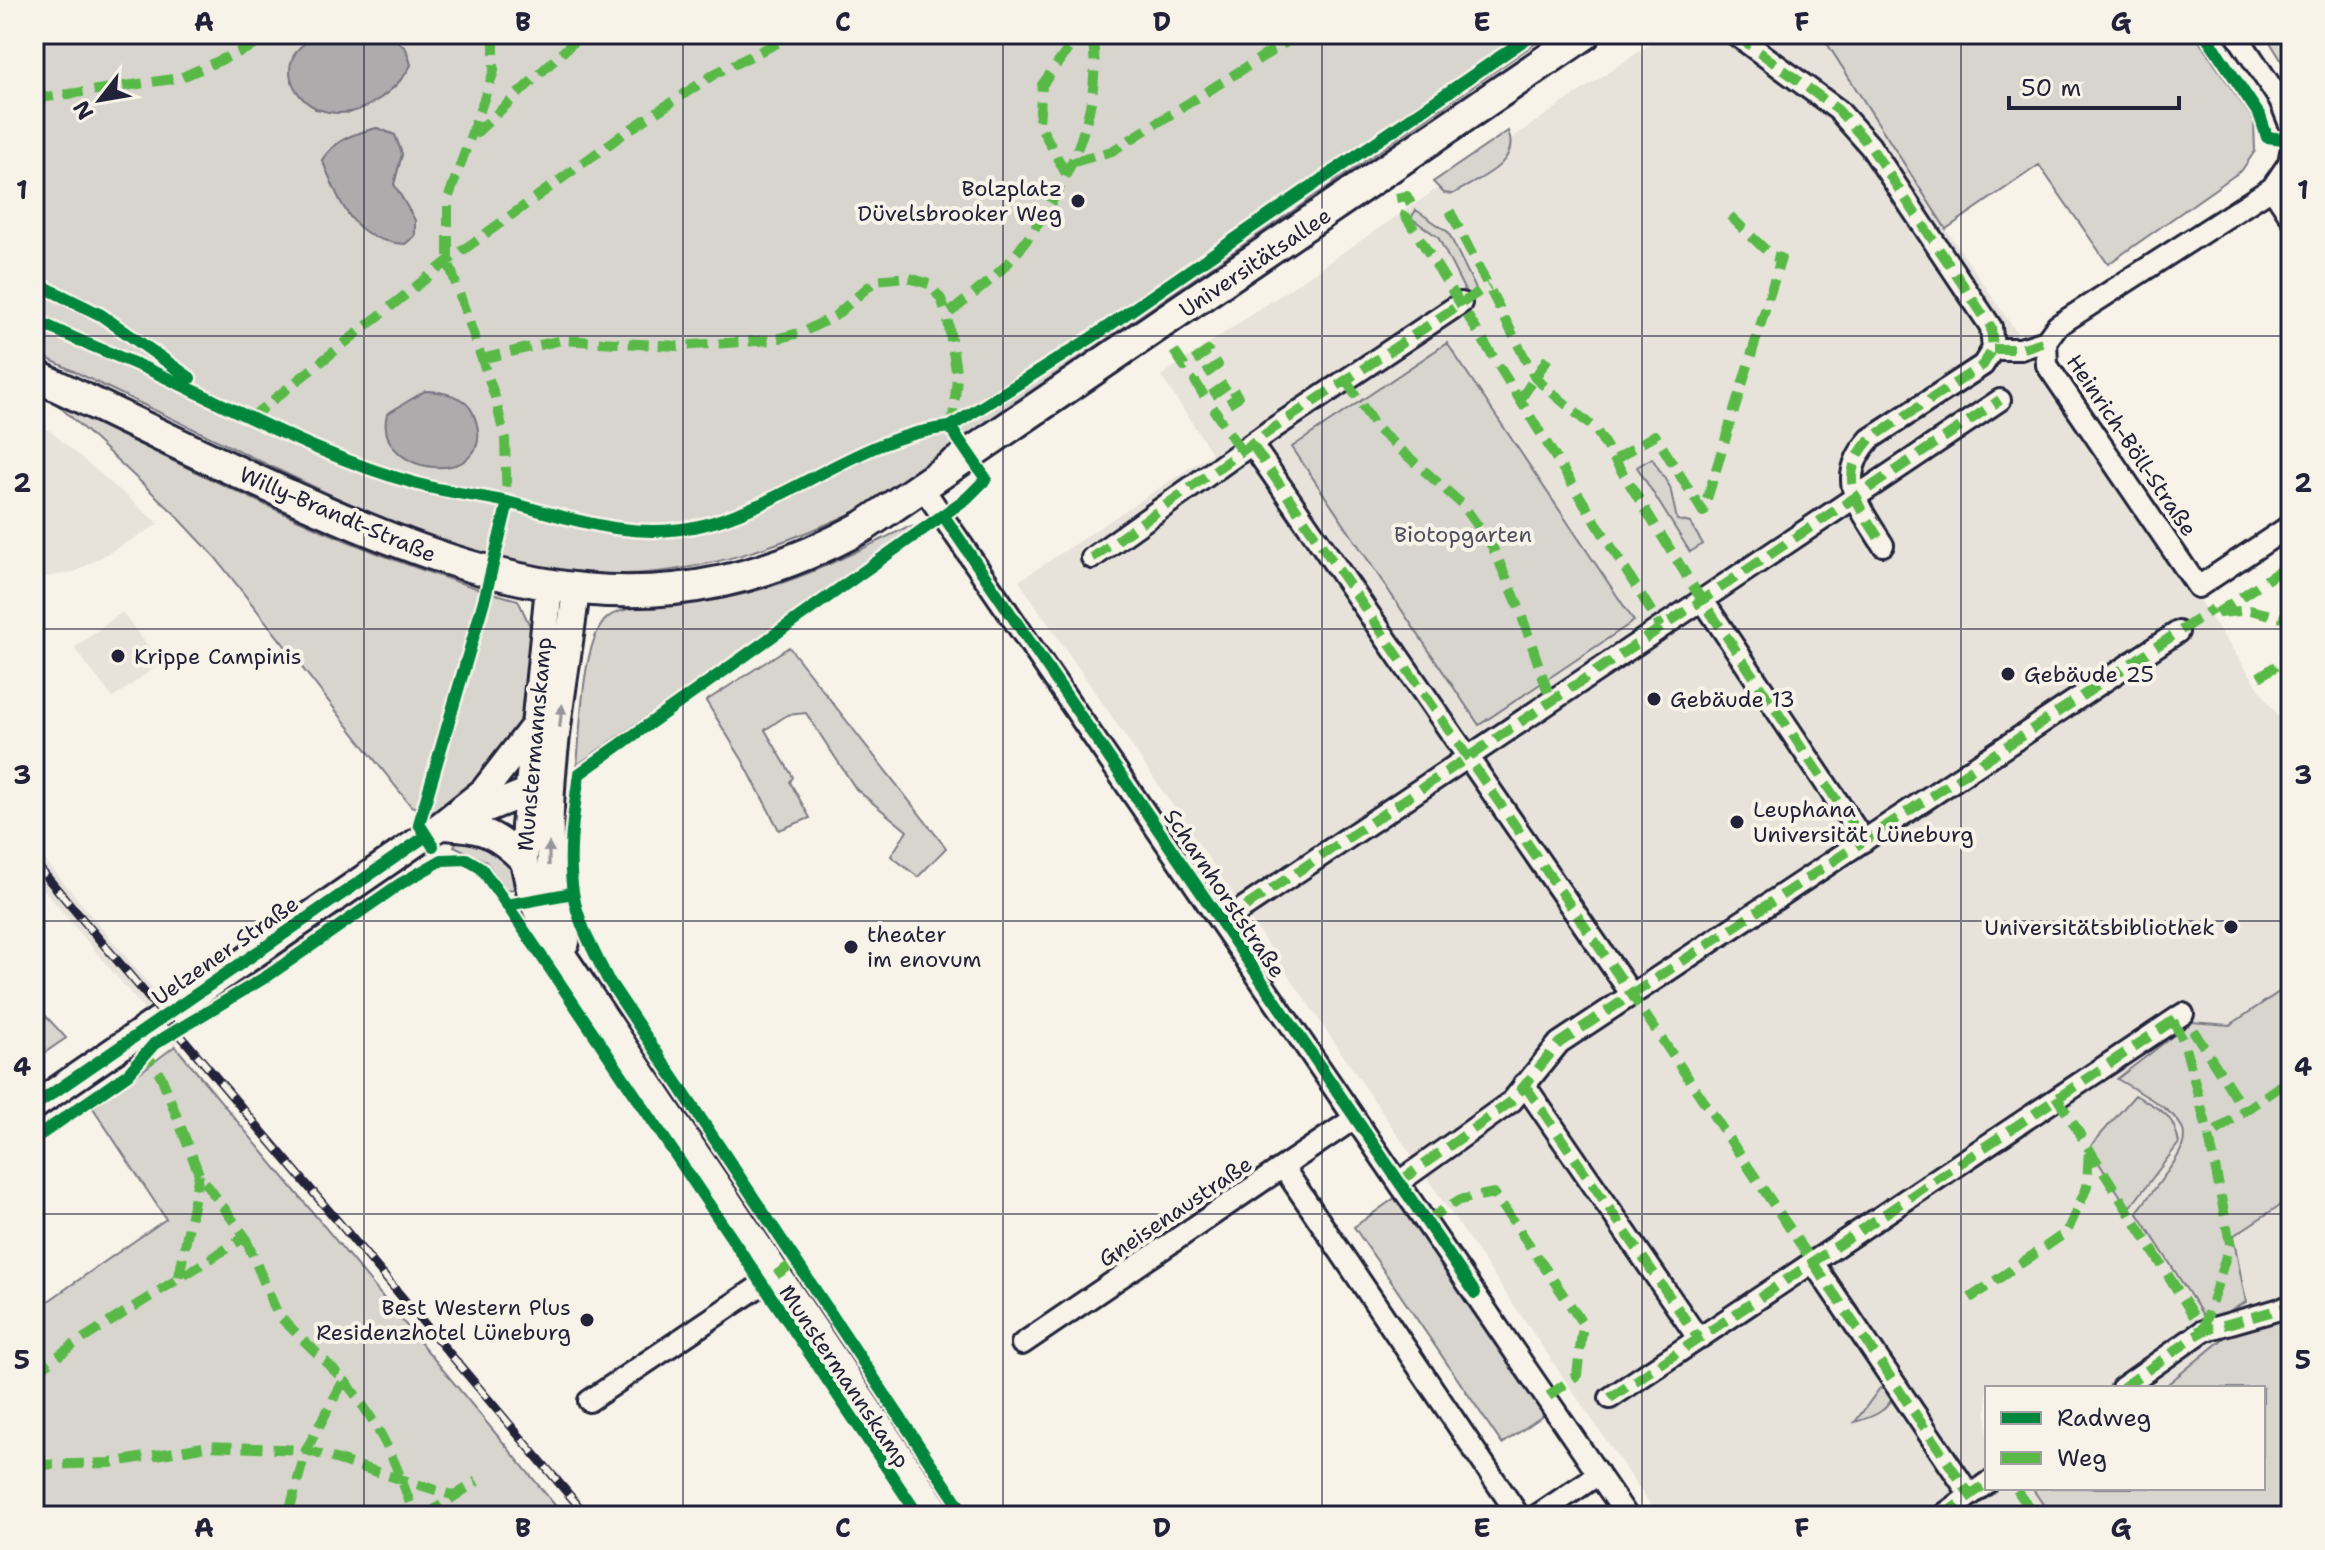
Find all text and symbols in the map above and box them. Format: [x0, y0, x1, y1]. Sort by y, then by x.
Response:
text: A [194, 4, 214, 39]
text: B [515, 4, 531, 39]
text: C [835, 4, 851, 39]
text: D [1153, 4, 1171, 39]
text: E [1473, 4, 1491, 39]
text: F [1794, 4, 1810, 39]
text: G [2111, 4, 2132, 39]
north arrow [60, 60, 140, 140]
scale bar [2009, 60, 2179, 110]
text: 50 m [2021, 72, 2081, 104]
text: N [66, 95, 100, 125]
text: 1 [16, 172, 28, 207]
text: 1 [2297, 172, 2309, 207]
place label: Bolzplatz Düvelsbrooker Weg [858, 174, 1062, 228]
marker: Bolzplatz Düvelsbrooker Weg [1069, 192, 1087, 210]
street label: Universitätsallee [1174, 201, 1337, 324]
street label: Heinrich-Böll-Straße [2060, 349, 2203, 542]
street label: Willy-Brandt-Straße [235, 460, 441, 569]
text: 2 [13, 465, 31, 500]
text: 2 [2294, 465, 2312, 500]
park label: Biotopgarten [1394, 520, 1532, 549]
street label: Munstermannskamp [511, 636, 558, 852]
place label: Krippe Campinis [134, 642, 302, 671]
marker: Krippe Campinis [109, 647, 127, 665]
place label: Gebäude 25 [2024, 660, 2154, 689]
marker: Gebäude 25 [1999, 665, 2017, 683]
place label: Gebäude 13 [1670, 685, 1795, 714]
marker: Gebäude 13 [1645, 690, 1663, 708]
one-way arrow [555, 703, 568, 728]
text: 3 [13, 757, 31, 792]
text: 3 [2294, 757, 2312, 792]
place label: Leuphana Universität Lüneburg [1753, 795, 1974, 849]
street label: Scharnhorststraße [1157, 803, 1292, 983]
marker: Leuphana Universität Lüneburg [1728, 813, 1746, 831]
one-way arrow [543, 841, 555, 866]
street label: Uelzener Straße [146, 889, 304, 1012]
place label: Universitätsbibliothek [1984, 913, 2215, 942]
marker: Universitätsbibliothek [2222, 918, 2240, 936]
place label: theater im enovum [867, 920, 982, 974]
marker: theater im enovum [842, 938, 860, 956]
text: 4 [13, 1049, 31, 1084]
text: 4 [2294, 1049, 2312, 1084]
street label: Gneisenaustraße [1093, 1149, 1258, 1274]
street label: Munstermannskamp [772, 1279, 917, 1473]
place label: Best Western Plus Residenzhotel Lüneburg [316, 1293, 571, 1347]
marker: Best Western Plus Residenzhotel Lüneburg [578, 1311, 596, 1329]
text: 5 [14, 1342, 30, 1377]
text: 5 [2295, 1342, 2311, 1377]
legend [1985, 1386, 2265, 1490]
text: Radweg [2057, 1402, 2151, 1434]
text: Weg [2057, 1442, 2107, 1474]
text: A [194, 1510, 214, 1545]
text: B [515, 1510, 531, 1545]
text: C [835, 1510, 851, 1545]
text: D [1153, 1510, 1171, 1545]
text: E [1473, 1510, 1491, 1545]
text: F [1794, 1510, 1810, 1545]
text: G [2111, 1510, 2132, 1545]

